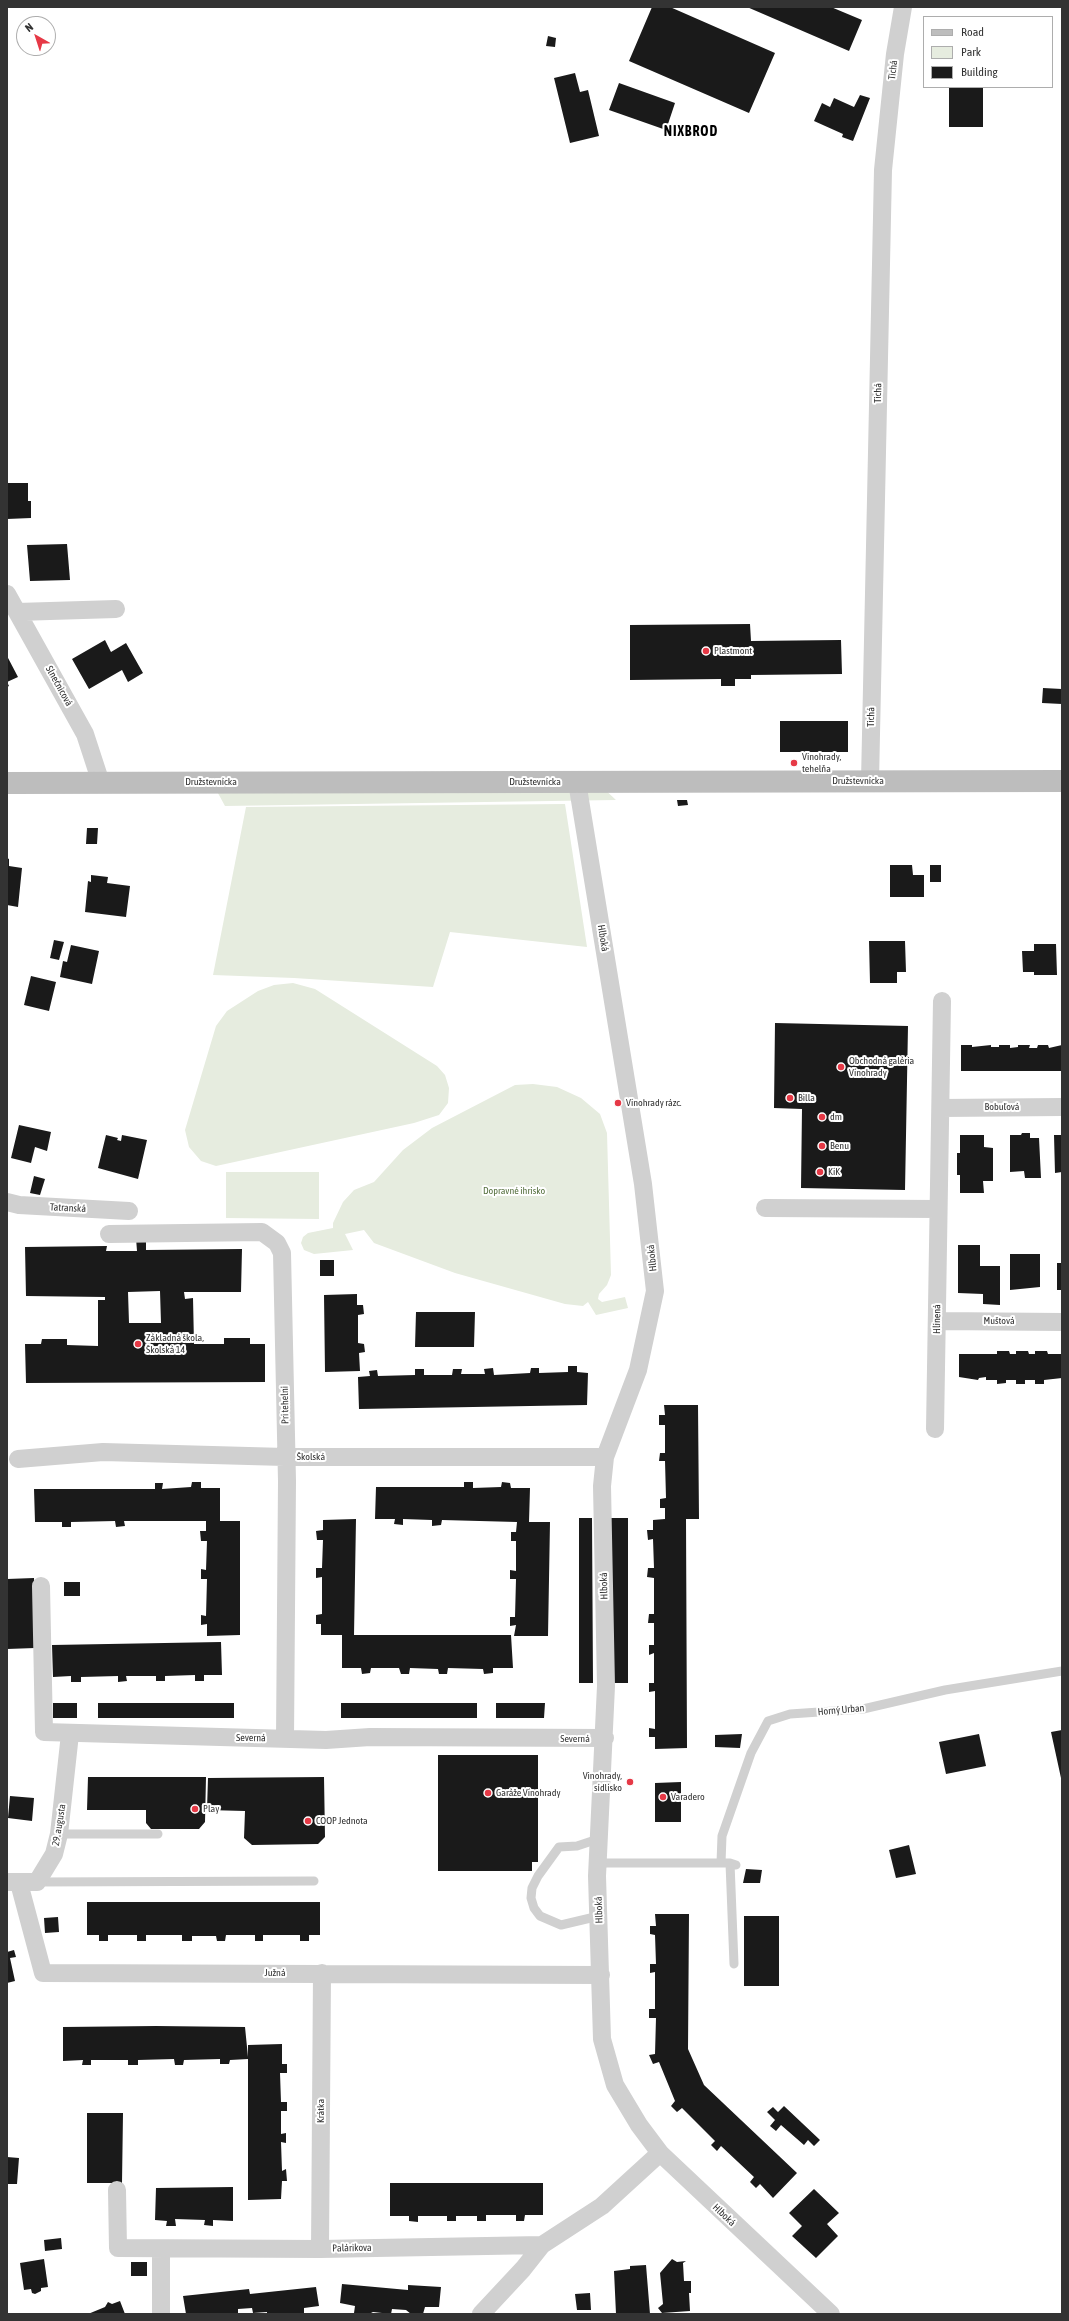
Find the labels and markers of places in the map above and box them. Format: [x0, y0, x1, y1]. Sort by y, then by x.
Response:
place label: Plastmont [714, 645, 752, 657]
marker: Plastmont [701, 646, 711, 656]
place label: Vinohrady, tehelňa [802, 751, 841, 774]
marker: Vinohrady, tehelňa [789, 758, 799, 768]
place label: Obchodná galéria Vinohrady [849, 1055, 914, 1078]
marker: Obchodná galéria Vinohrady [836, 1062, 846, 1072]
place label: Billa [798, 1092, 815, 1104]
marker: Billa [785, 1093, 795, 1103]
place label: Vinohrady rázc. [626, 1097, 682, 1109]
marker: Vinohrady rázc. [613, 1098, 623, 1108]
place label: dm [830, 1111, 842, 1123]
marker: dm [817, 1112, 827, 1122]
place label: Benu [830, 1140, 849, 1152]
marker: Benu [817, 1141, 827, 1151]
place label: KiK [828, 1166, 840, 1178]
marker: KiK [815, 1167, 825, 1177]
place label: Základná škola, Školská 14 [146, 1332, 204, 1356]
marker: Základná škola, Školská 14 [133, 1339, 143, 1349]
place label: Vinohrady, sídlisko [583, 1770, 622, 1794]
marker: Vinohrady, sídlisko [625, 1777, 635, 1787]
place label: Garáže Vinohrady [496, 1787, 561, 1799]
marker: Garáže Vinohrady [483, 1788, 493, 1798]
place label: Varadero [671, 1791, 705, 1803]
marker: Varadero [658, 1792, 668, 1802]
place label: Play [203, 1803, 219, 1815]
marker: Play [190, 1804, 200, 1814]
place label: COOP Jednota [316, 1815, 368, 1827]
marker: COOP Jednota [303, 1816, 313, 1826]

